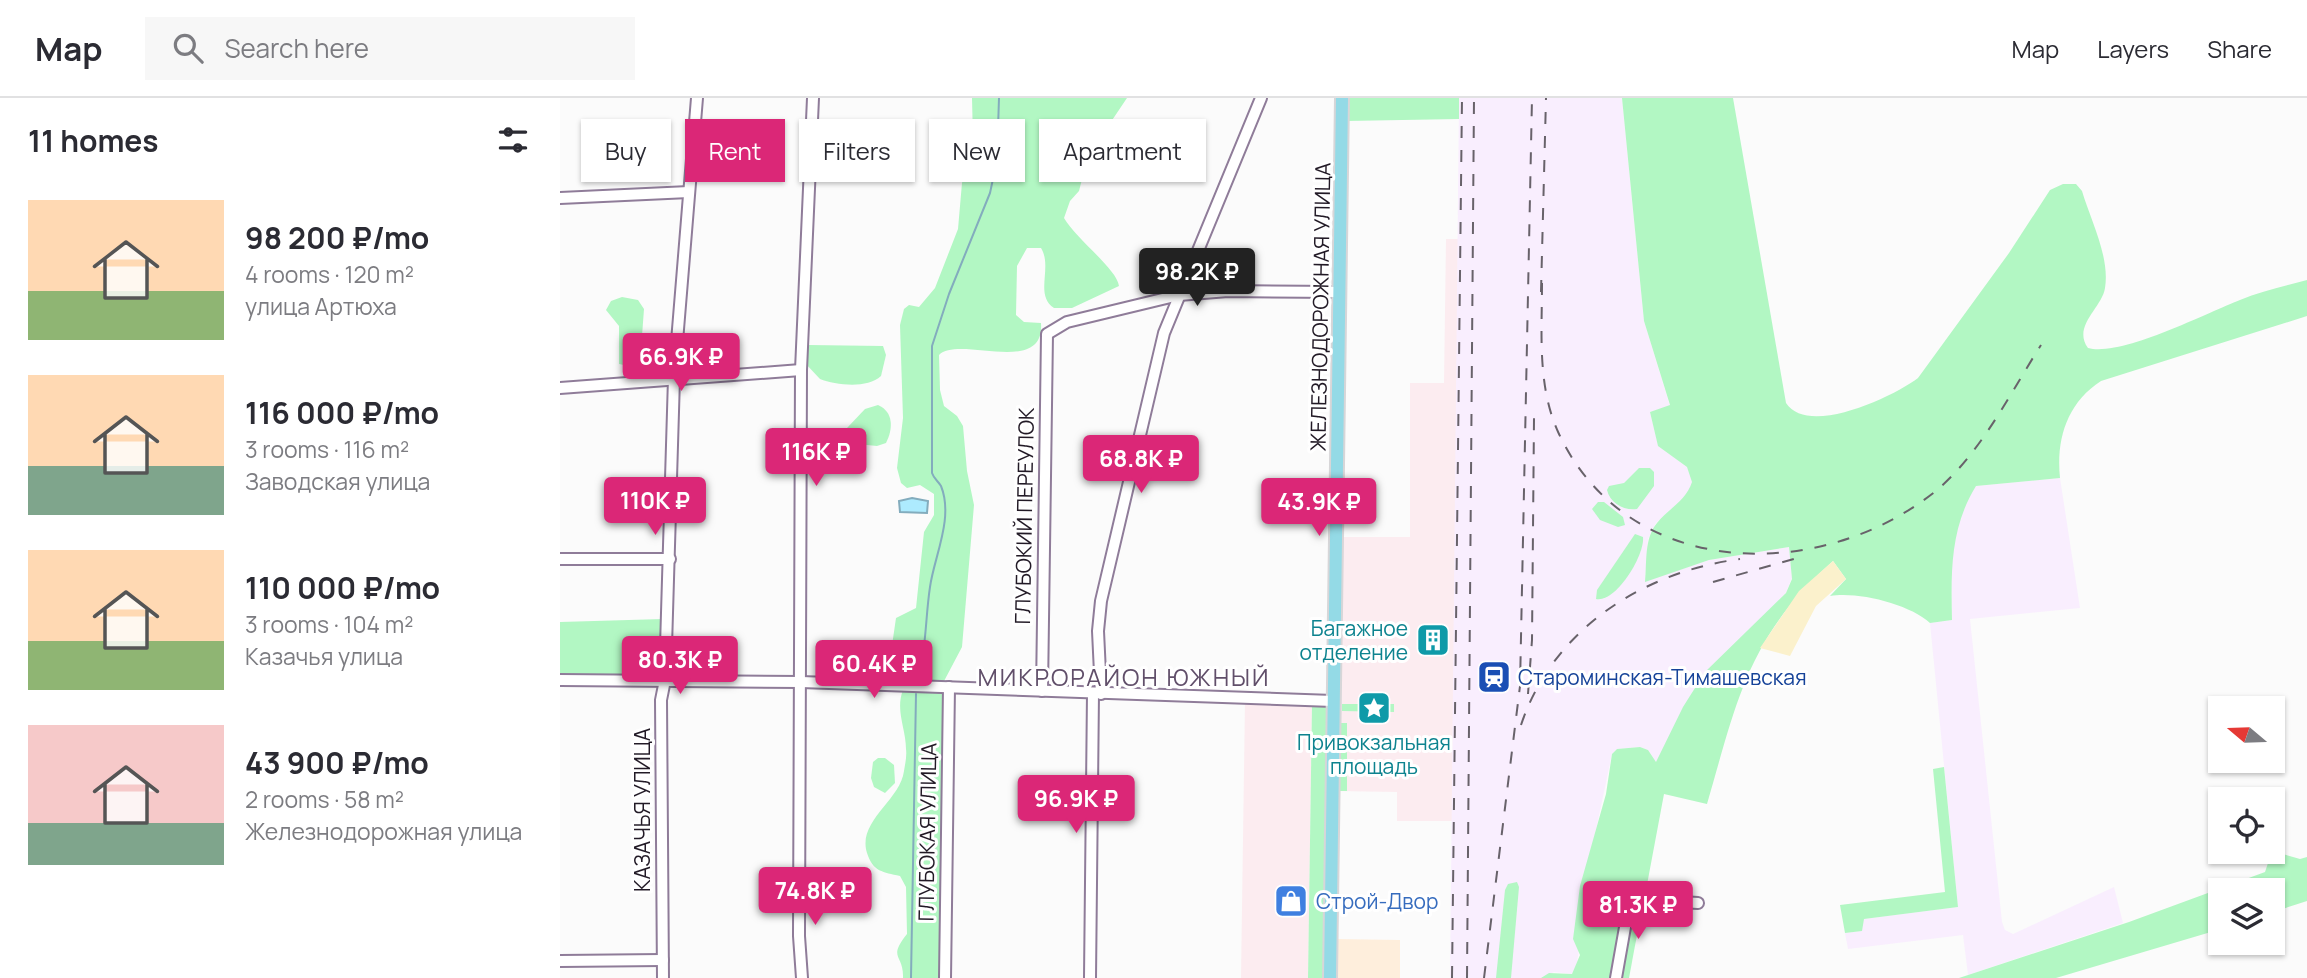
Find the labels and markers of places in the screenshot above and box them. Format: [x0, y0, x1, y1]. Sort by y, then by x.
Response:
pin: 98.2K ₽ [1132, 248, 1262, 308]
pin: 66.9K ₽ [616, 334, 746, 393]
pin: 116K ₽ [759, 428, 873, 488]
pin: 68.8K ₽ [1076, 436, 1206, 495]
pin: 110K ₽ [598, 478, 712, 537]
pin: 43.9K ₽ [1254, 478, 1384, 538]
place label: Багажное отделение [1300, 614, 1408, 666]
building icon: Багажное отделение [1414, 621, 1452, 659]
pin: 80.3K ₽ [615, 636, 745, 696]
pin: 60.4K ₽ [809, 640, 939, 700]
station icon: Староминская-Тимашевская [1475, 658, 1513, 696]
place label: Староминская-Тимашевская [1518, 663, 1807, 691]
place icon: Привокзальная площадь [1355, 689, 1393, 727]
place label: Привокзальная площадь [1297, 728, 1451, 780]
pin: 96.9K ₽ [1011, 776, 1141, 835]
pin: 74.8K ₽ [750, 868, 880, 927]
shop icon: Строй-Двор [1272, 882, 1310, 920]
pin: 81.3K ₽ [1573, 882, 1703, 941]
place label: Строй-Двор [1316, 887, 1438, 915]

